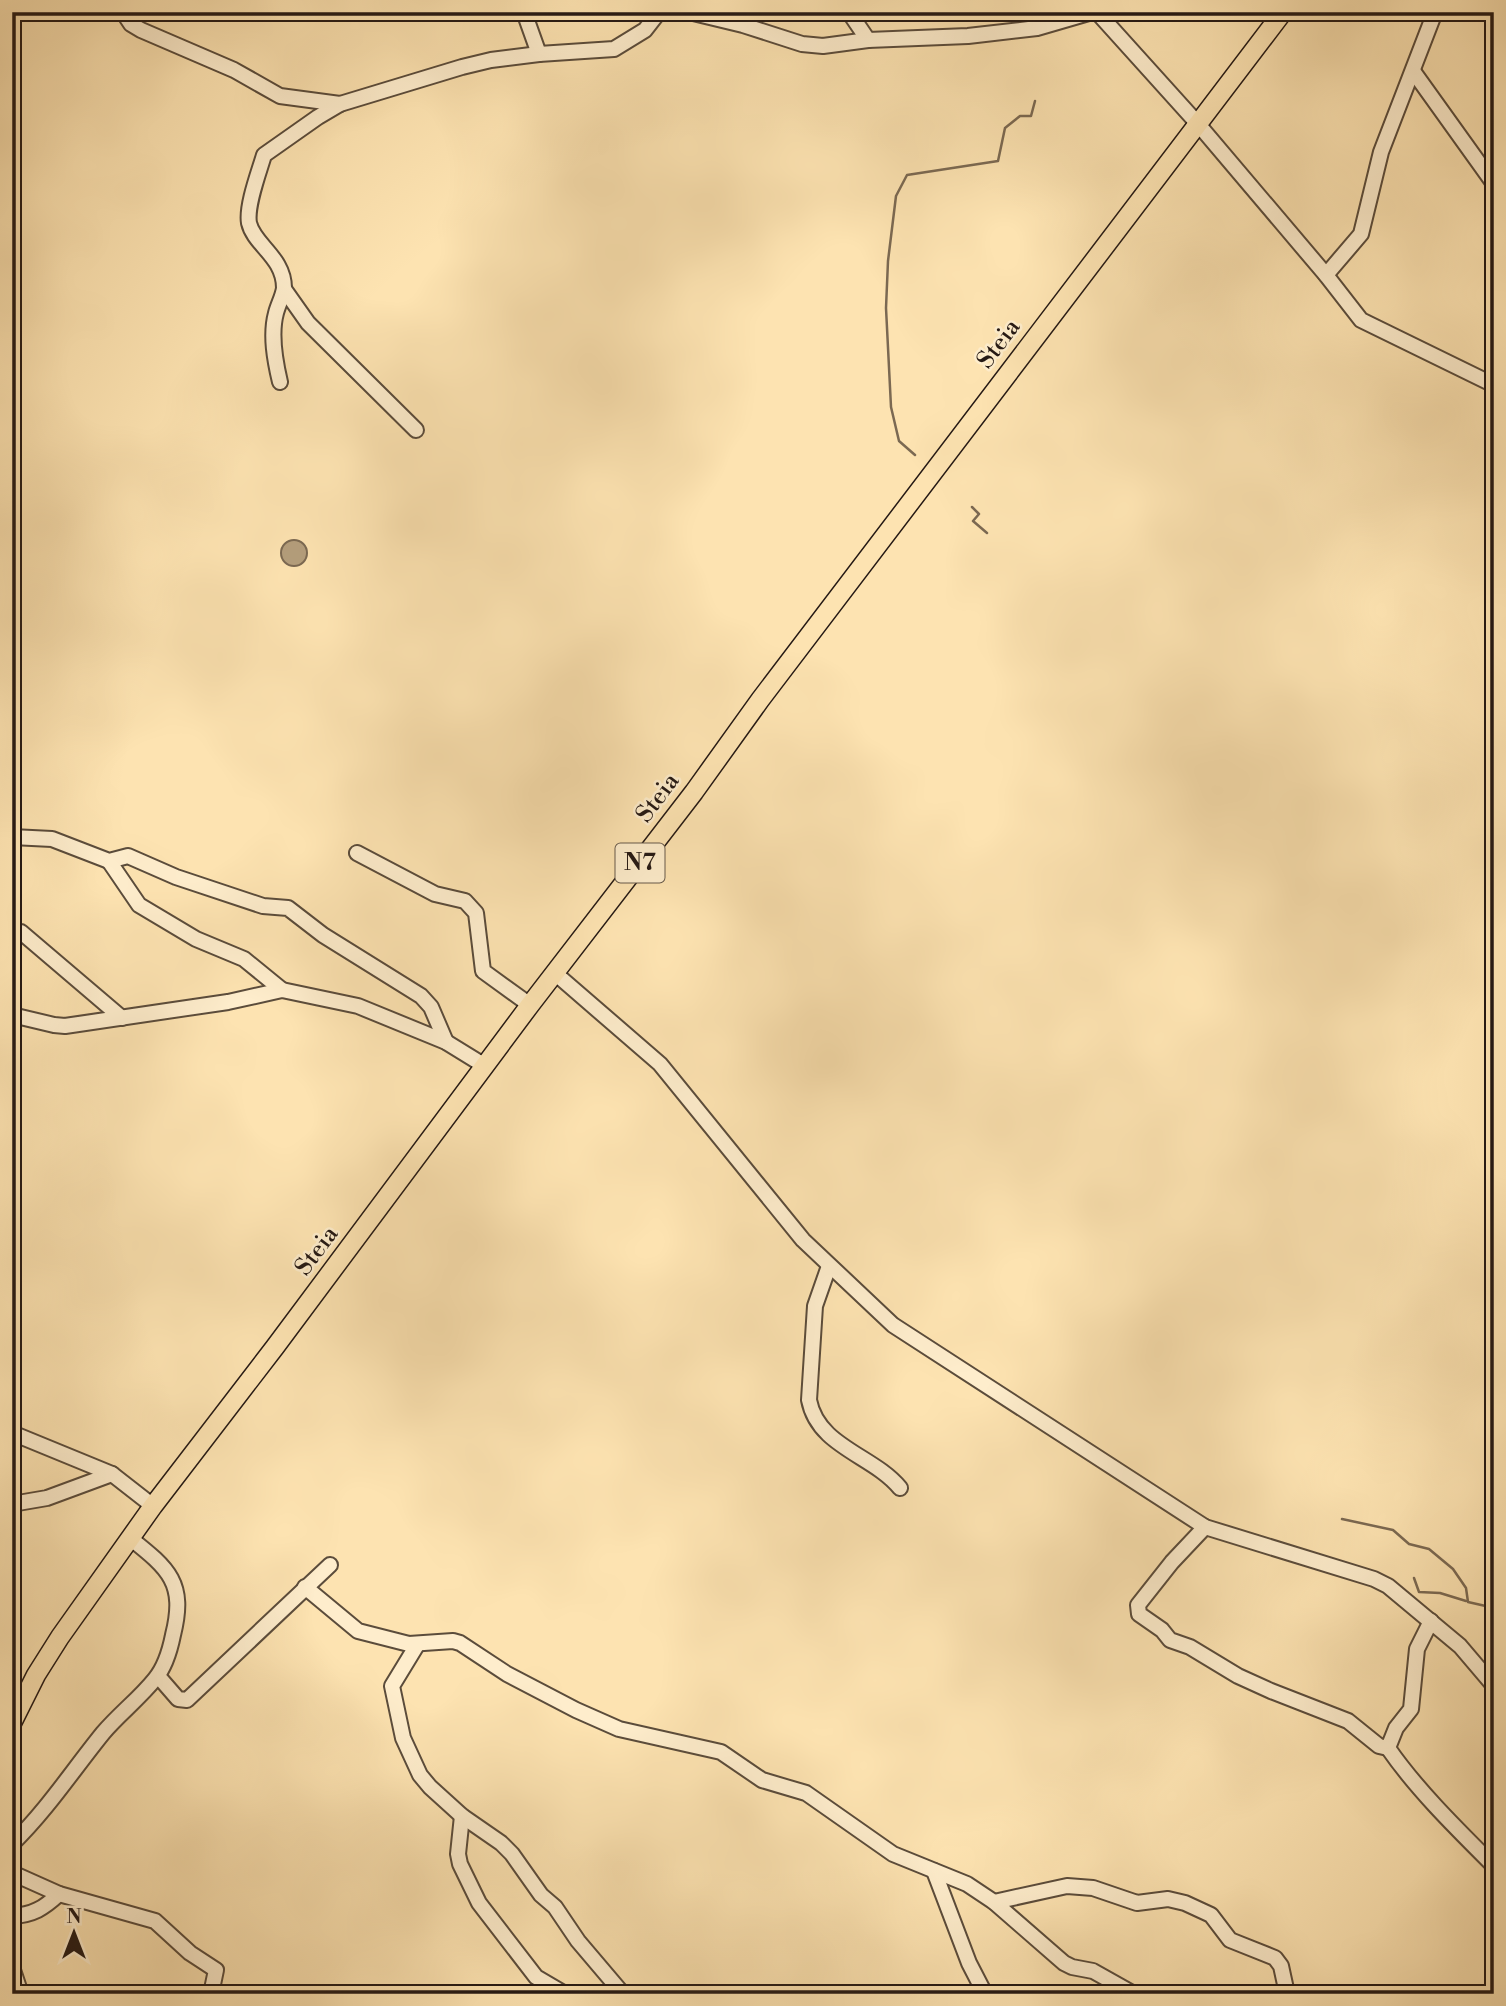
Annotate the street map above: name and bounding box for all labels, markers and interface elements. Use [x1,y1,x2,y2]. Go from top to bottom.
street label: Steia [971,313,1028,375]
street label: Steia [630,767,687,829]
road number: N7 [616,844,664,883]
street label: Steia [289,1220,346,1282]
north arrow [38,1898,108,1968]
text: N [66,1905,82,1929]

